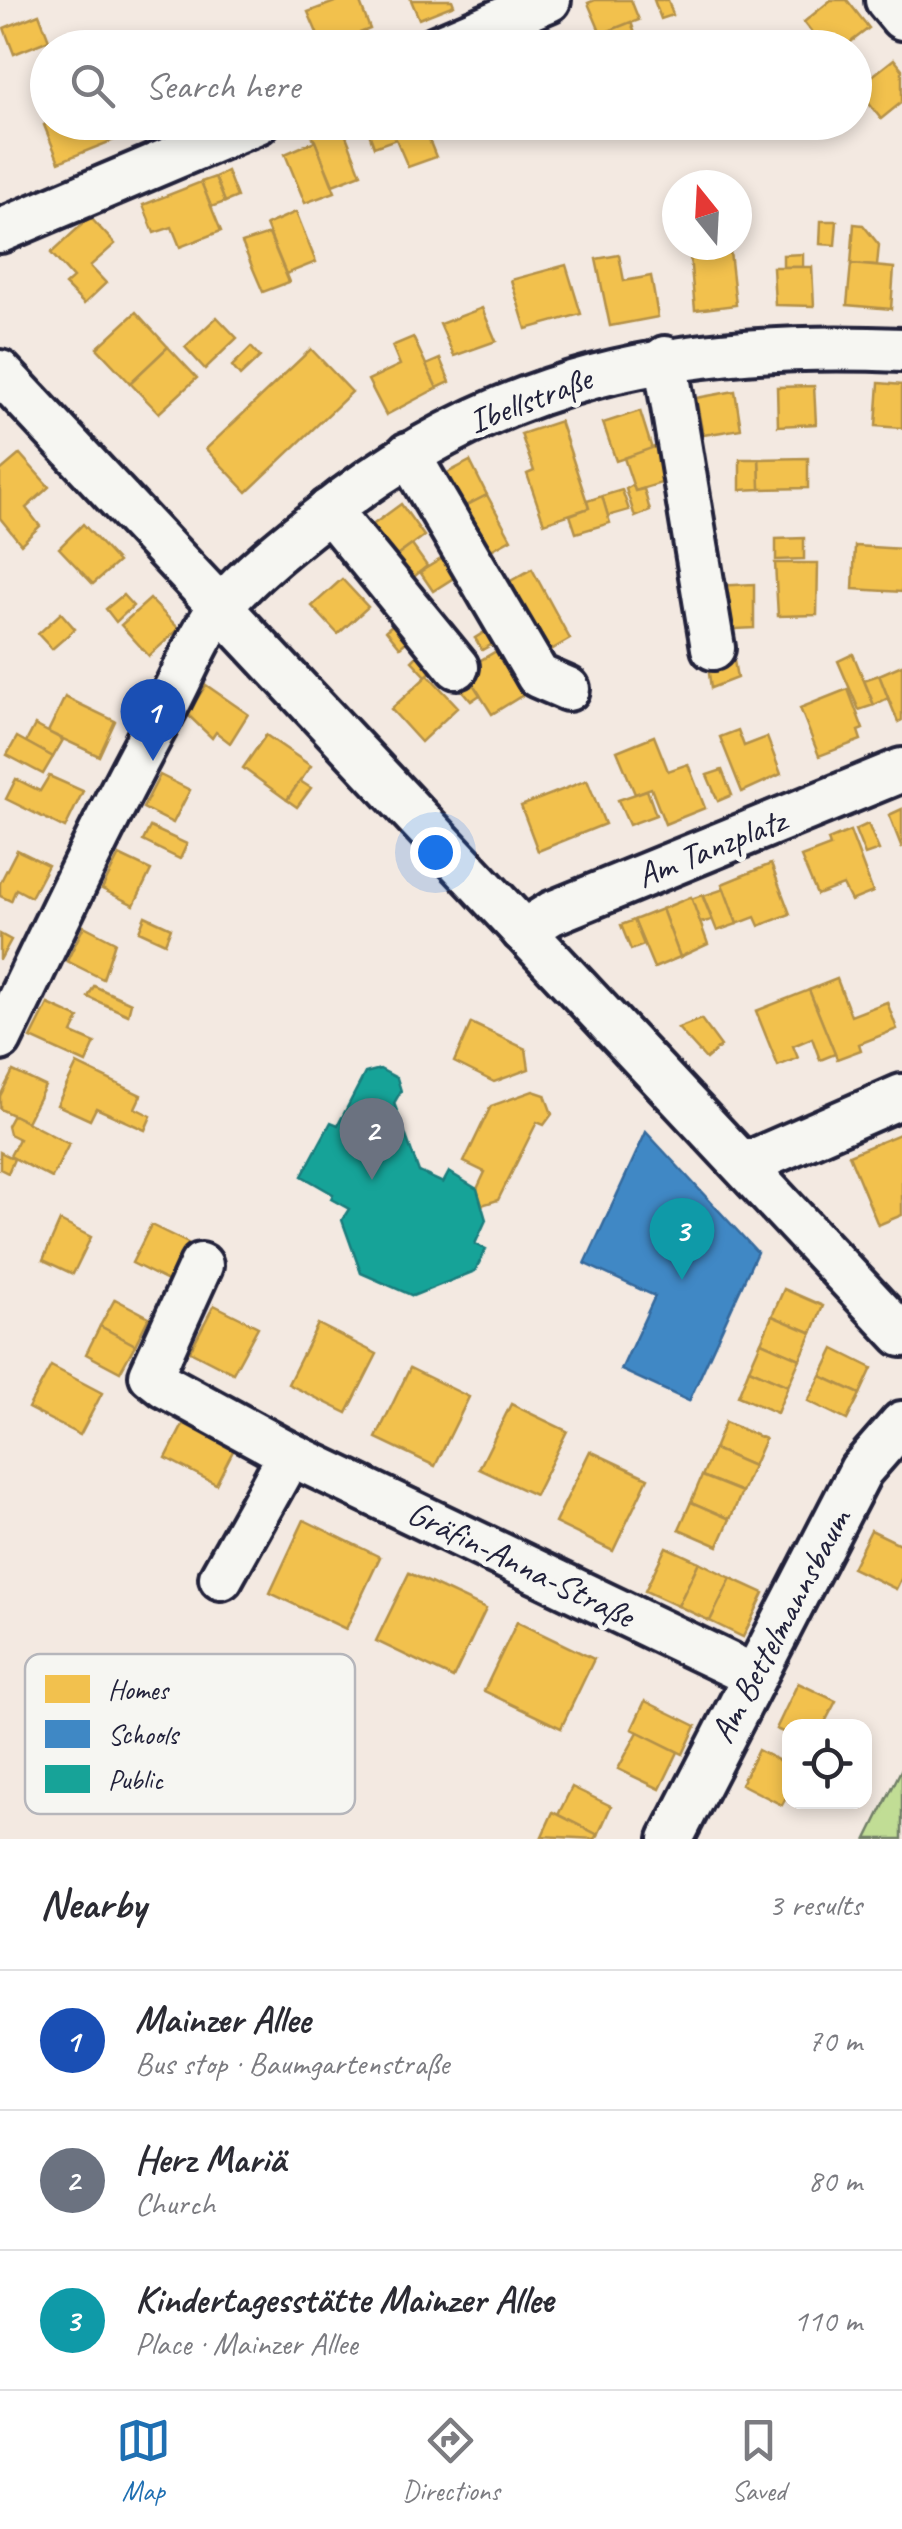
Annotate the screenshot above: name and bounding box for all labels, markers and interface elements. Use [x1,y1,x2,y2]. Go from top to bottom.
search box [30,30,872,140]
icon: search [65,58,120,113]
text: Search here [145,62,300,109]
north arrow [662,170,752,260]
street label: Ibellstraße [462,355,600,444]
pin: 1 [120,678,186,761]
street label: Am Tanzplatz [630,796,796,898]
your location [410,827,461,878]
pin: 2 [340,1098,404,1180]
pin: 3 [650,1198,714,1280]
street label: Gräfin-Anna-Straße [401,1490,644,1639]
street label: Am Bettelmannsbaum [700,1499,862,1750]
legend [25,1654,355,1814]
text: Homes [108,1672,170,1707]
text: Schools [108,1717,180,1752]
map controls [782,1719,872,1809]
button: locate [782,1719,872,1809]
text: Public [108,1762,164,1797]
text: Nearby [40,1878,146,1931]
text: 3 results [768,1884,862,1925]
text: Mainzer Allee [135,1996,310,2043]
text: 1 [65,2020,80,2061]
text: 70 m [808,2020,862,2061]
text: Bus stop · Baumgartenstraße [135,2043,449,2084]
text: Herz Mariä [135,2136,285,2183]
text: 2 [65,2160,80,2201]
text: 80 m [808,2160,862,2201]
text: Church [135,2183,215,2224]
text: Kindertagesstätte Mainzer Allee [135,2276,553,2323]
text: 3 [65,2300,80,2341]
text: 110 m [793,2300,862,2341]
text: Place · Mainzer Allee [135,2323,358,2364]
tab: Map [116,2413,171,2508]
tab: Directions [402,2413,500,2508]
tab: Saved [731,2413,786,2508]

